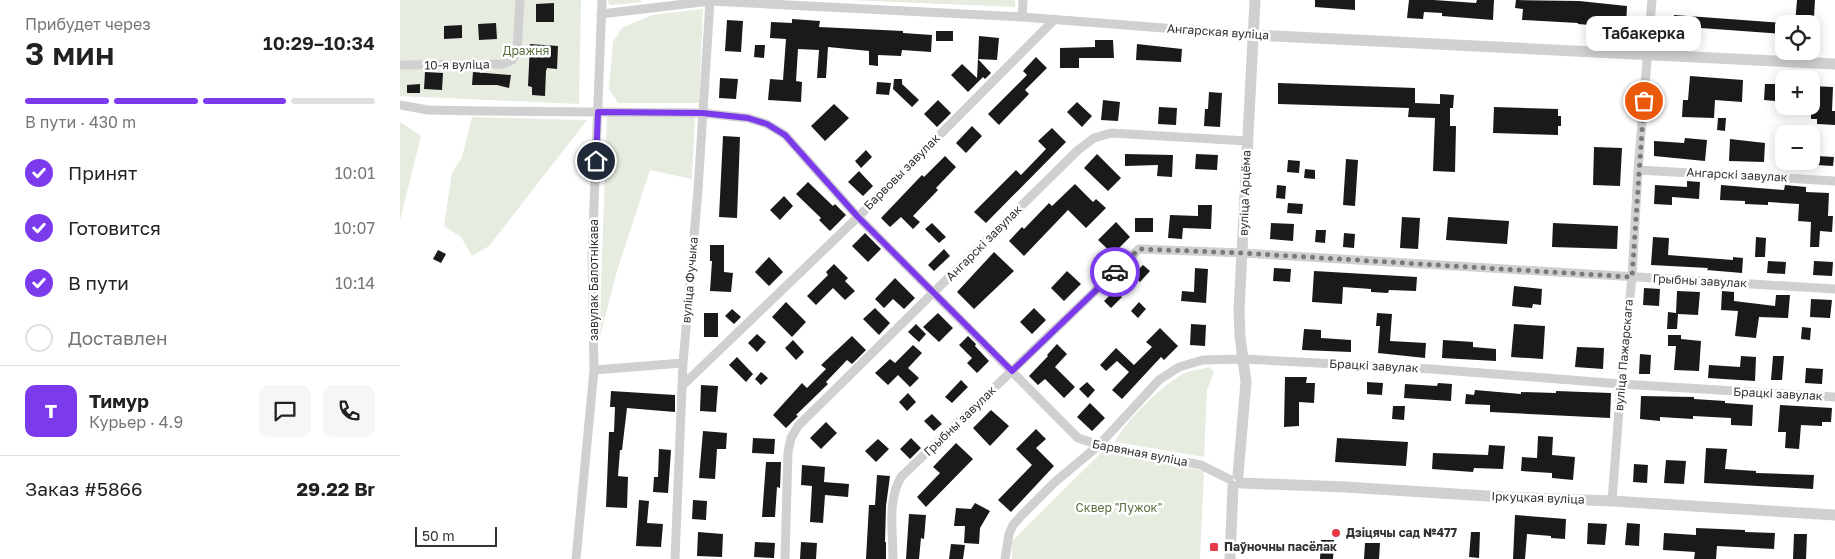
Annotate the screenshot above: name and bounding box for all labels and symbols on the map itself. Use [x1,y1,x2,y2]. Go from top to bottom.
callout: Табакерка [1586,16,1702,51]
street label: Ангарская вуліца [1166,20,1270,43]
park label: Дражня [503,43,549,58]
street label: 10-я вуліца [424,56,490,73]
pin [1623,80,1665,122]
street label: Барвовы завулак [860,130,943,213]
pin [575,140,617,182]
street label: вуліца Арцёма [1236,150,1253,236]
street label: Ангарскі завулак [1686,164,1788,185]
street label: Ангарскі завулак [943,201,1025,284]
street label: завулак Балотнікава [586,219,601,341]
street label: вуліца Фучыка [678,236,701,324]
courier [1090,247,1140,297]
street label: Грыбны завулак [1652,271,1748,290]
street label: вуліца Пажарскага [1611,298,1636,411]
street label: Брацкі завулак [1329,356,1419,375]
street label: Грыбны завулак [920,382,999,459]
street label: Брацкі завулак [1733,384,1823,403]
street label: Барвяная вуліца [1091,436,1189,469]
street label: Іркуцкая вуліца [1491,488,1585,507]
park label: Сквер "Лужок" [1076,500,1162,515]
scale bar [415,524,498,547]
place label: Дзіцячы сад №477 [1346,525,1457,540]
marker: Дзіцячы сад №477 [1330,527,1342,539]
place label: Паўночны пасёлак [1224,539,1337,554]
marker: Паўночны пасёлак [1208,541,1220,553]

